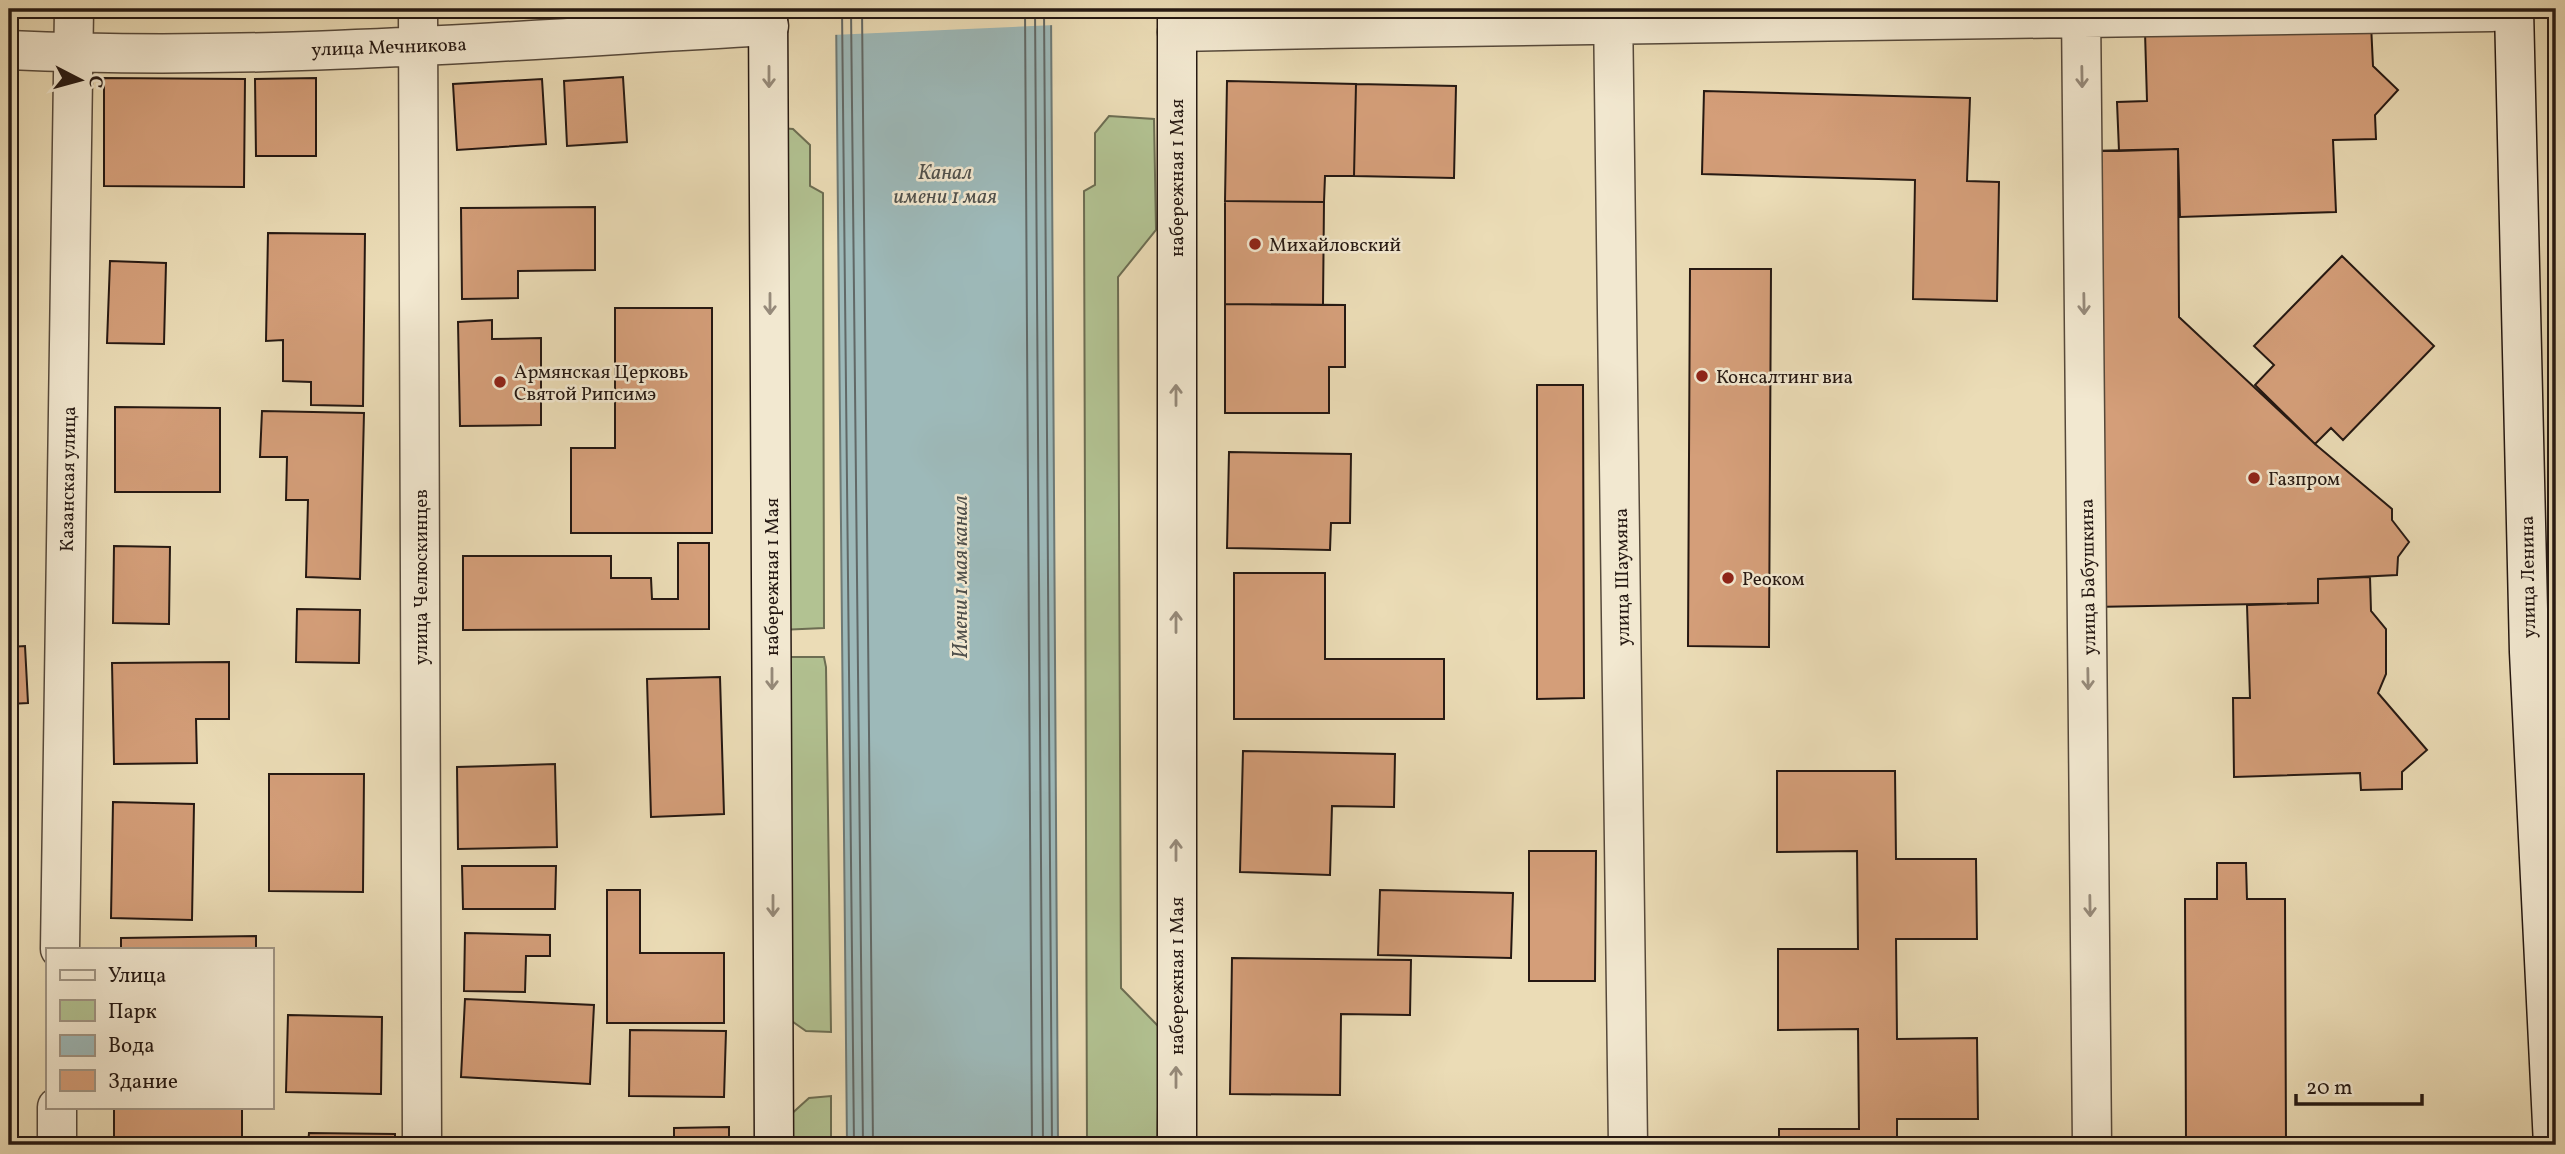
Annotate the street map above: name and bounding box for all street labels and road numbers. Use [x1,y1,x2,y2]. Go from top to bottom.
street label: улица Мечникова [311,32,467,64]
street label: набережная 1 Мая [1165,99,1191,257]
street label: Казанская улица [55,406,83,552]
street label: улица Челюскинцев [409,489,435,665]
street label: набережная 1 Мая [760,498,786,656]
street label: улица Бабушкина [2075,498,2103,655]
street label: улица Шаумяна [1609,508,1637,646]
street label: улица Ленина [2515,515,2543,639]
street label: набережная 1 Мая [1165,897,1191,1055]

